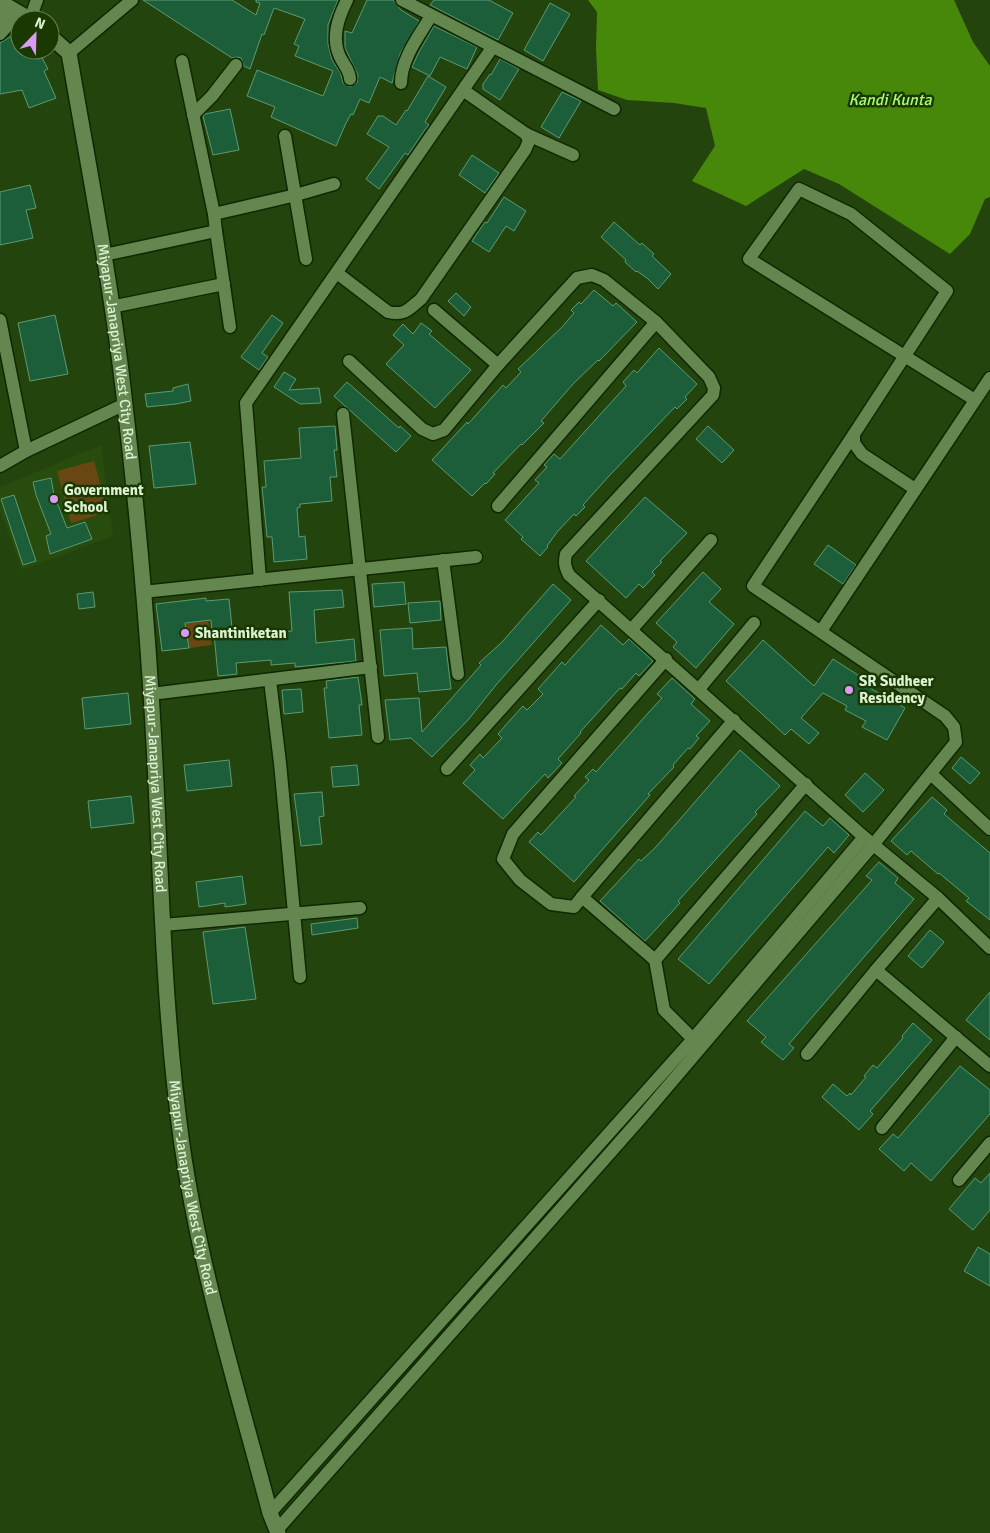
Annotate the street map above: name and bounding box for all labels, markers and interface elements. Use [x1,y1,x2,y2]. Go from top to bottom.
north arrow [10,10,60,60]
text: N [32,14,48,33]
water label: Kandi Kunta [848,90,932,110]
street label: Miyapur-Janapriya West City Road [93,242,140,461]
place label: Government School [64,481,144,516]
marker: Government School [48,493,60,505]
place label: Shantiniketan [195,624,287,642]
marker: Shantiniketan [179,627,191,639]
place label: SR Sudheer Residency [859,672,934,707]
street label: Miyapur-Janapriya West City Road [141,674,170,893]
marker: SR Sudheer Residency [843,684,855,696]
street label: Miyapur-Janapriya West City Road [165,1079,221,1297]

